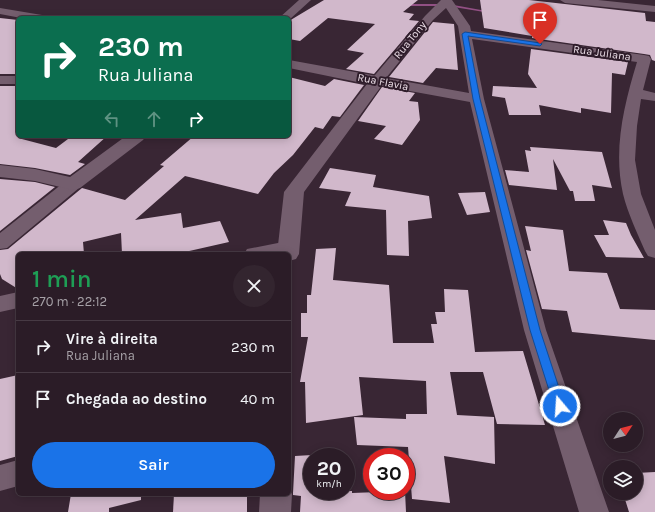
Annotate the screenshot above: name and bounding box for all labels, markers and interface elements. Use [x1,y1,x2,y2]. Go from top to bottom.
pin [523,3,557,44]
icon: arrive [529,9,551,31]
street label: Rua Tony [391,19,429,61]
text: 230 m [98,30,184,63]
icon: right [32,32,84,84]
street label: Rua Juliana [572,43,632,63]
text: Rua Juliana [98,64,193,86]
street label: Rua Flavia [356,71,410,93]
icon: left [101,108,123,130]
icon: ahead [143,108,165,130]
icon: right [185,108,207,130]
text: 1 min [32,265,92,293]
button: close [233,265,275,307]
text: 270 m · 22:12 [32,294,107,309]
text: Vire à direita [66,330,158,348]
icon: right [32,336,54,358]
text: 230 m [231,338,275,356]
text: Rua Juliana [66,348,135,363]
position arrow [539,385,581,427]
icon: arrive [32,388,54,410]
text: Chegada ao destino [66,390,207,408]
text: 40 m [240,390,275,408]
north arrow [603,412,643,452]
map controls [603,412,643,500]
button: Sair [32,442,275,488]
speed limit sign: 30 [363,448,415,500]
text: 20 [317,457,341,480]
button: layers [603,460,643,500]
text: km/h [316,478,342,490]

